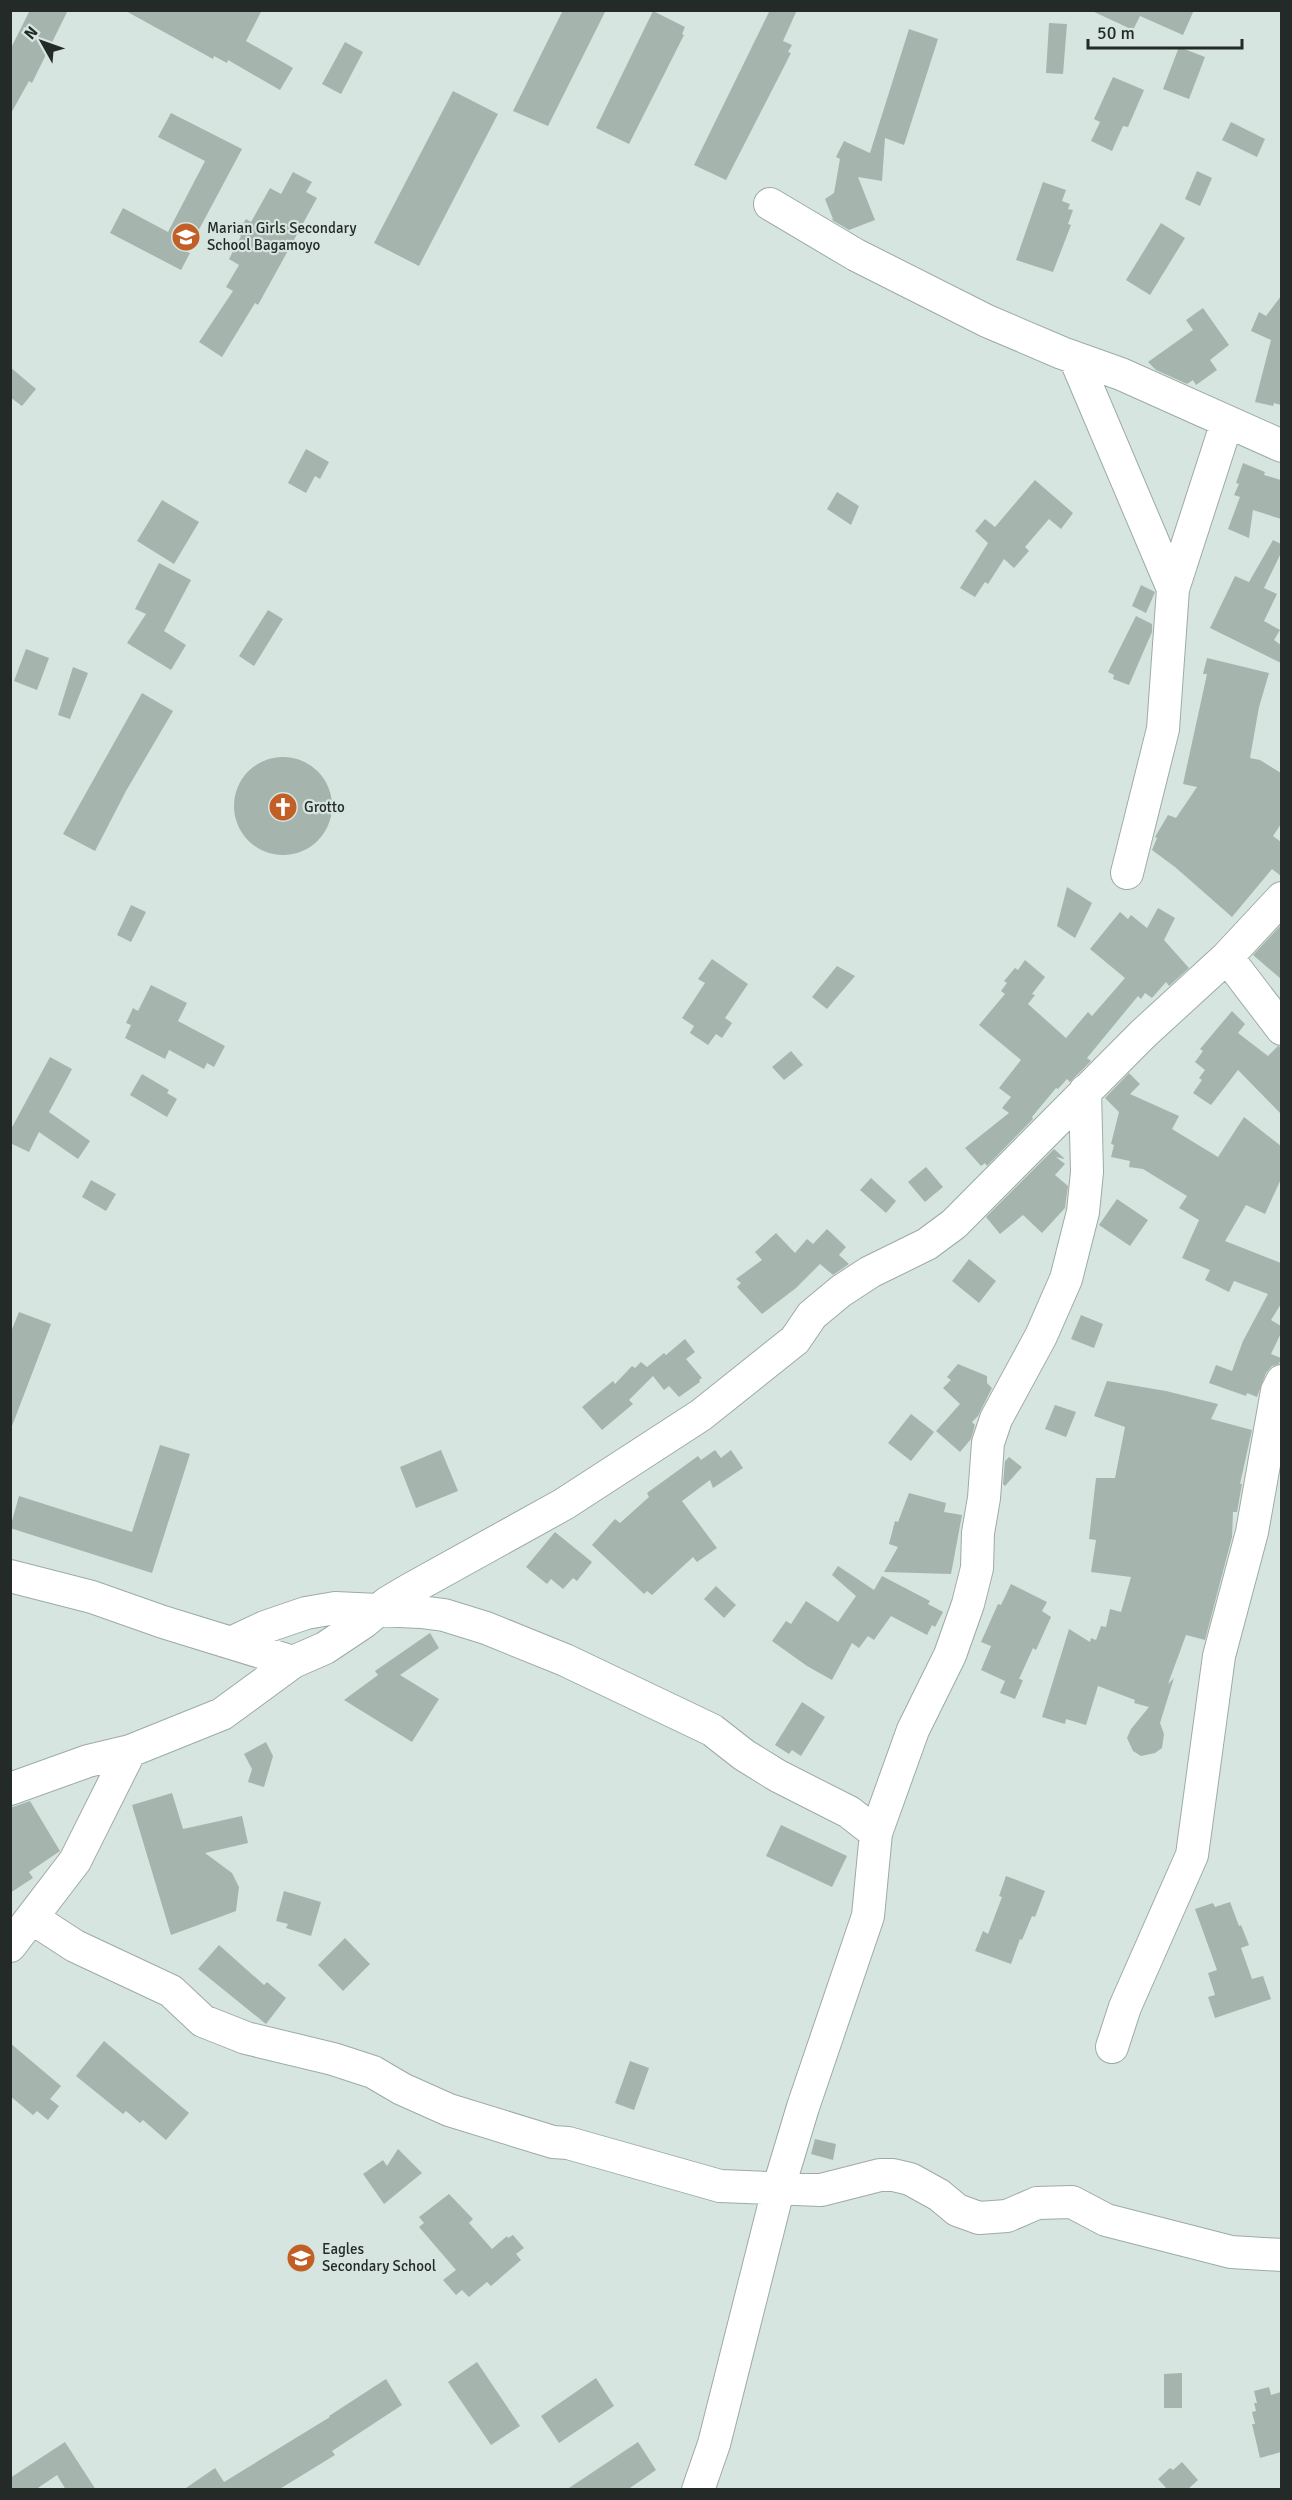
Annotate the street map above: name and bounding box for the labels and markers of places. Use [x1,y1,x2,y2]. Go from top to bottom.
place label: Marian Girls Secondary School Bagamoyo [207,219,356,254]
school or university icon: Marian Girls Secondary School Bagamoyo [170,221,202,253]
church icon: Grotto [267,791,299,823]
place label: Grotto [304,798,345,816]
place label: Eagles Secondary School [322,2240,436,2275]
school or university icon: Eagles Secondary School [285,2242,317,2274]

